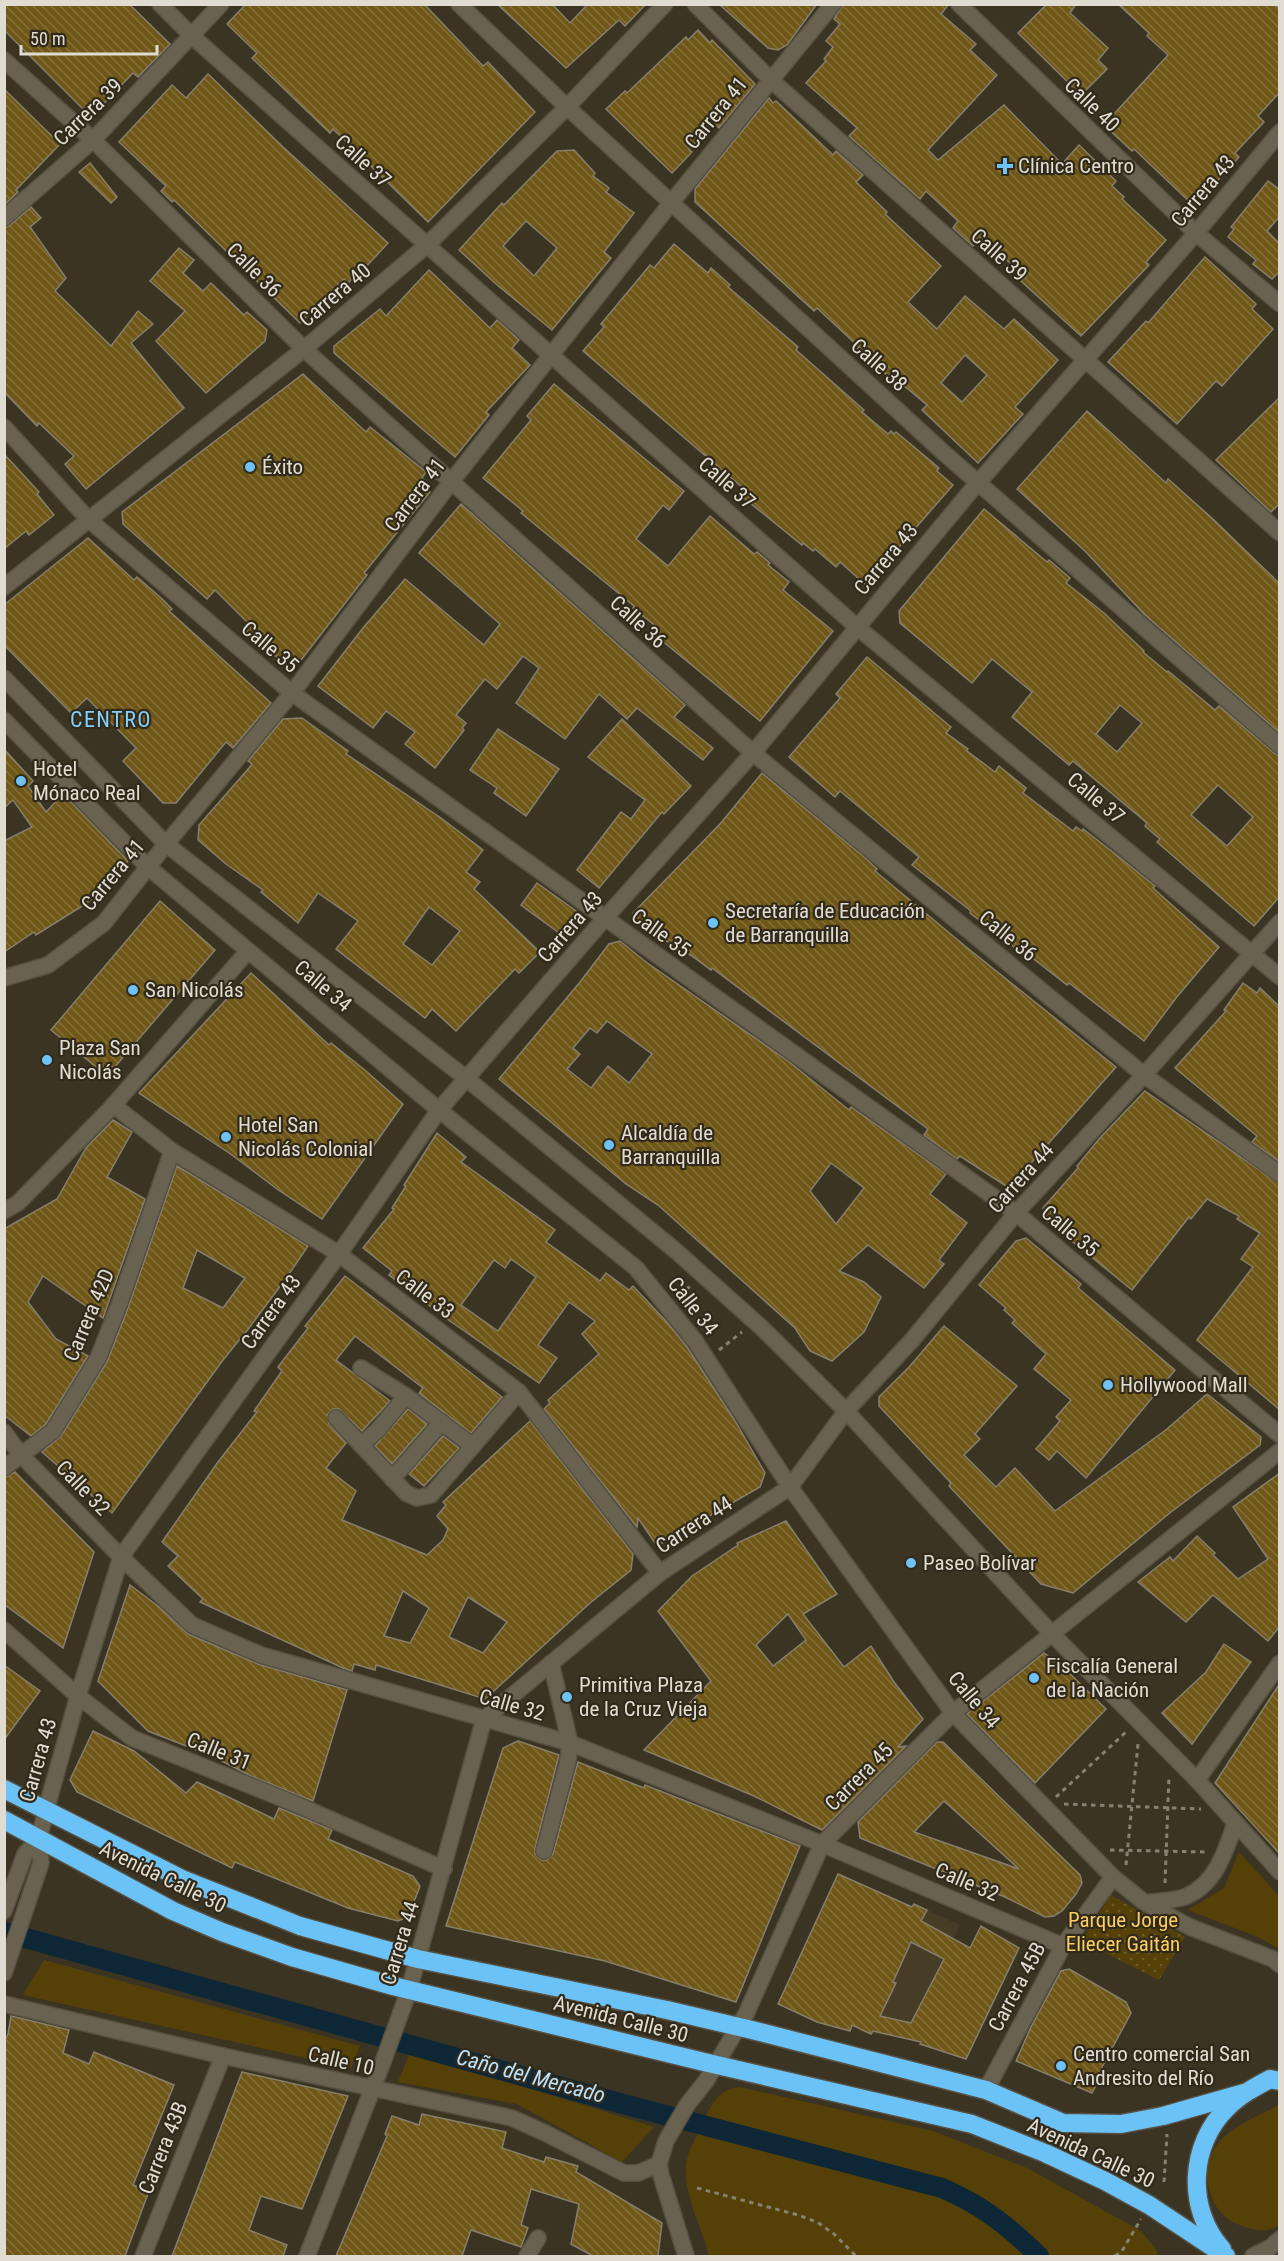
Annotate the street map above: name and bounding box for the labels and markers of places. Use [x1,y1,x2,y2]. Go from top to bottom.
place label: Clínica Centro [1018,154,1134,178]
marker: Clínica Centro [996,157,1014,175]
place label: Éxito [262,455,303,479]
marker: Éxito [243,460,257,474]
place label: Hotel Mónaco Real [33,757,141,805]
marker: Hotel Mónaco Real [14,774,28,788]
place label: Secretaría de Educación de Barranquilla [725,899,925,947]
marker: Secretaría de Educación de Barranquilla [706,916,720,930]
place label: San Nicolás [145,978,243,1002]
marker: San Nicolás [126,983,140,997]
place label: Plaza San Nicolás [59,1036,141,1084]
marker: Plaza San Nicolás [40,1053,54,1067]
place label: Hotel San Nicolás Colonial [238,1113,373,1161]
place label: Alcaldía de Barranquilla [621,1121,720,1169]
marker: Hotel San Nicolás Colonial [219,1130,233,1144]
marker: Alcaldía de Barranquilla [602,1138,616,1152]
place label: Hollywood Mall [1120,1373,1247,1397]
marker: Hollywood Mall [1101,1378,1115,1392]
place label: Paseo Bolívar [923,1551,1036,1575]
marker: Paseo Bolívar [904,1556,918,1570]
place label: Fiscalía General de la Nación [1046,1654,1178,1702]
marker: Fiscalía General de la Nación [1027,1671,1041,1685]
place label: Primitiva Plaza de la Cruz Vieja [579,1673,707,1721]
marker: Primitiva Plaza de la Cruz Vieja [560,1690,574,1704]
place label: Centro comercial San Andresito del Río [1073,2042,1250,2090]
marker: Centro comercial San Andresito del Río [1054,2059,1068,2073]

